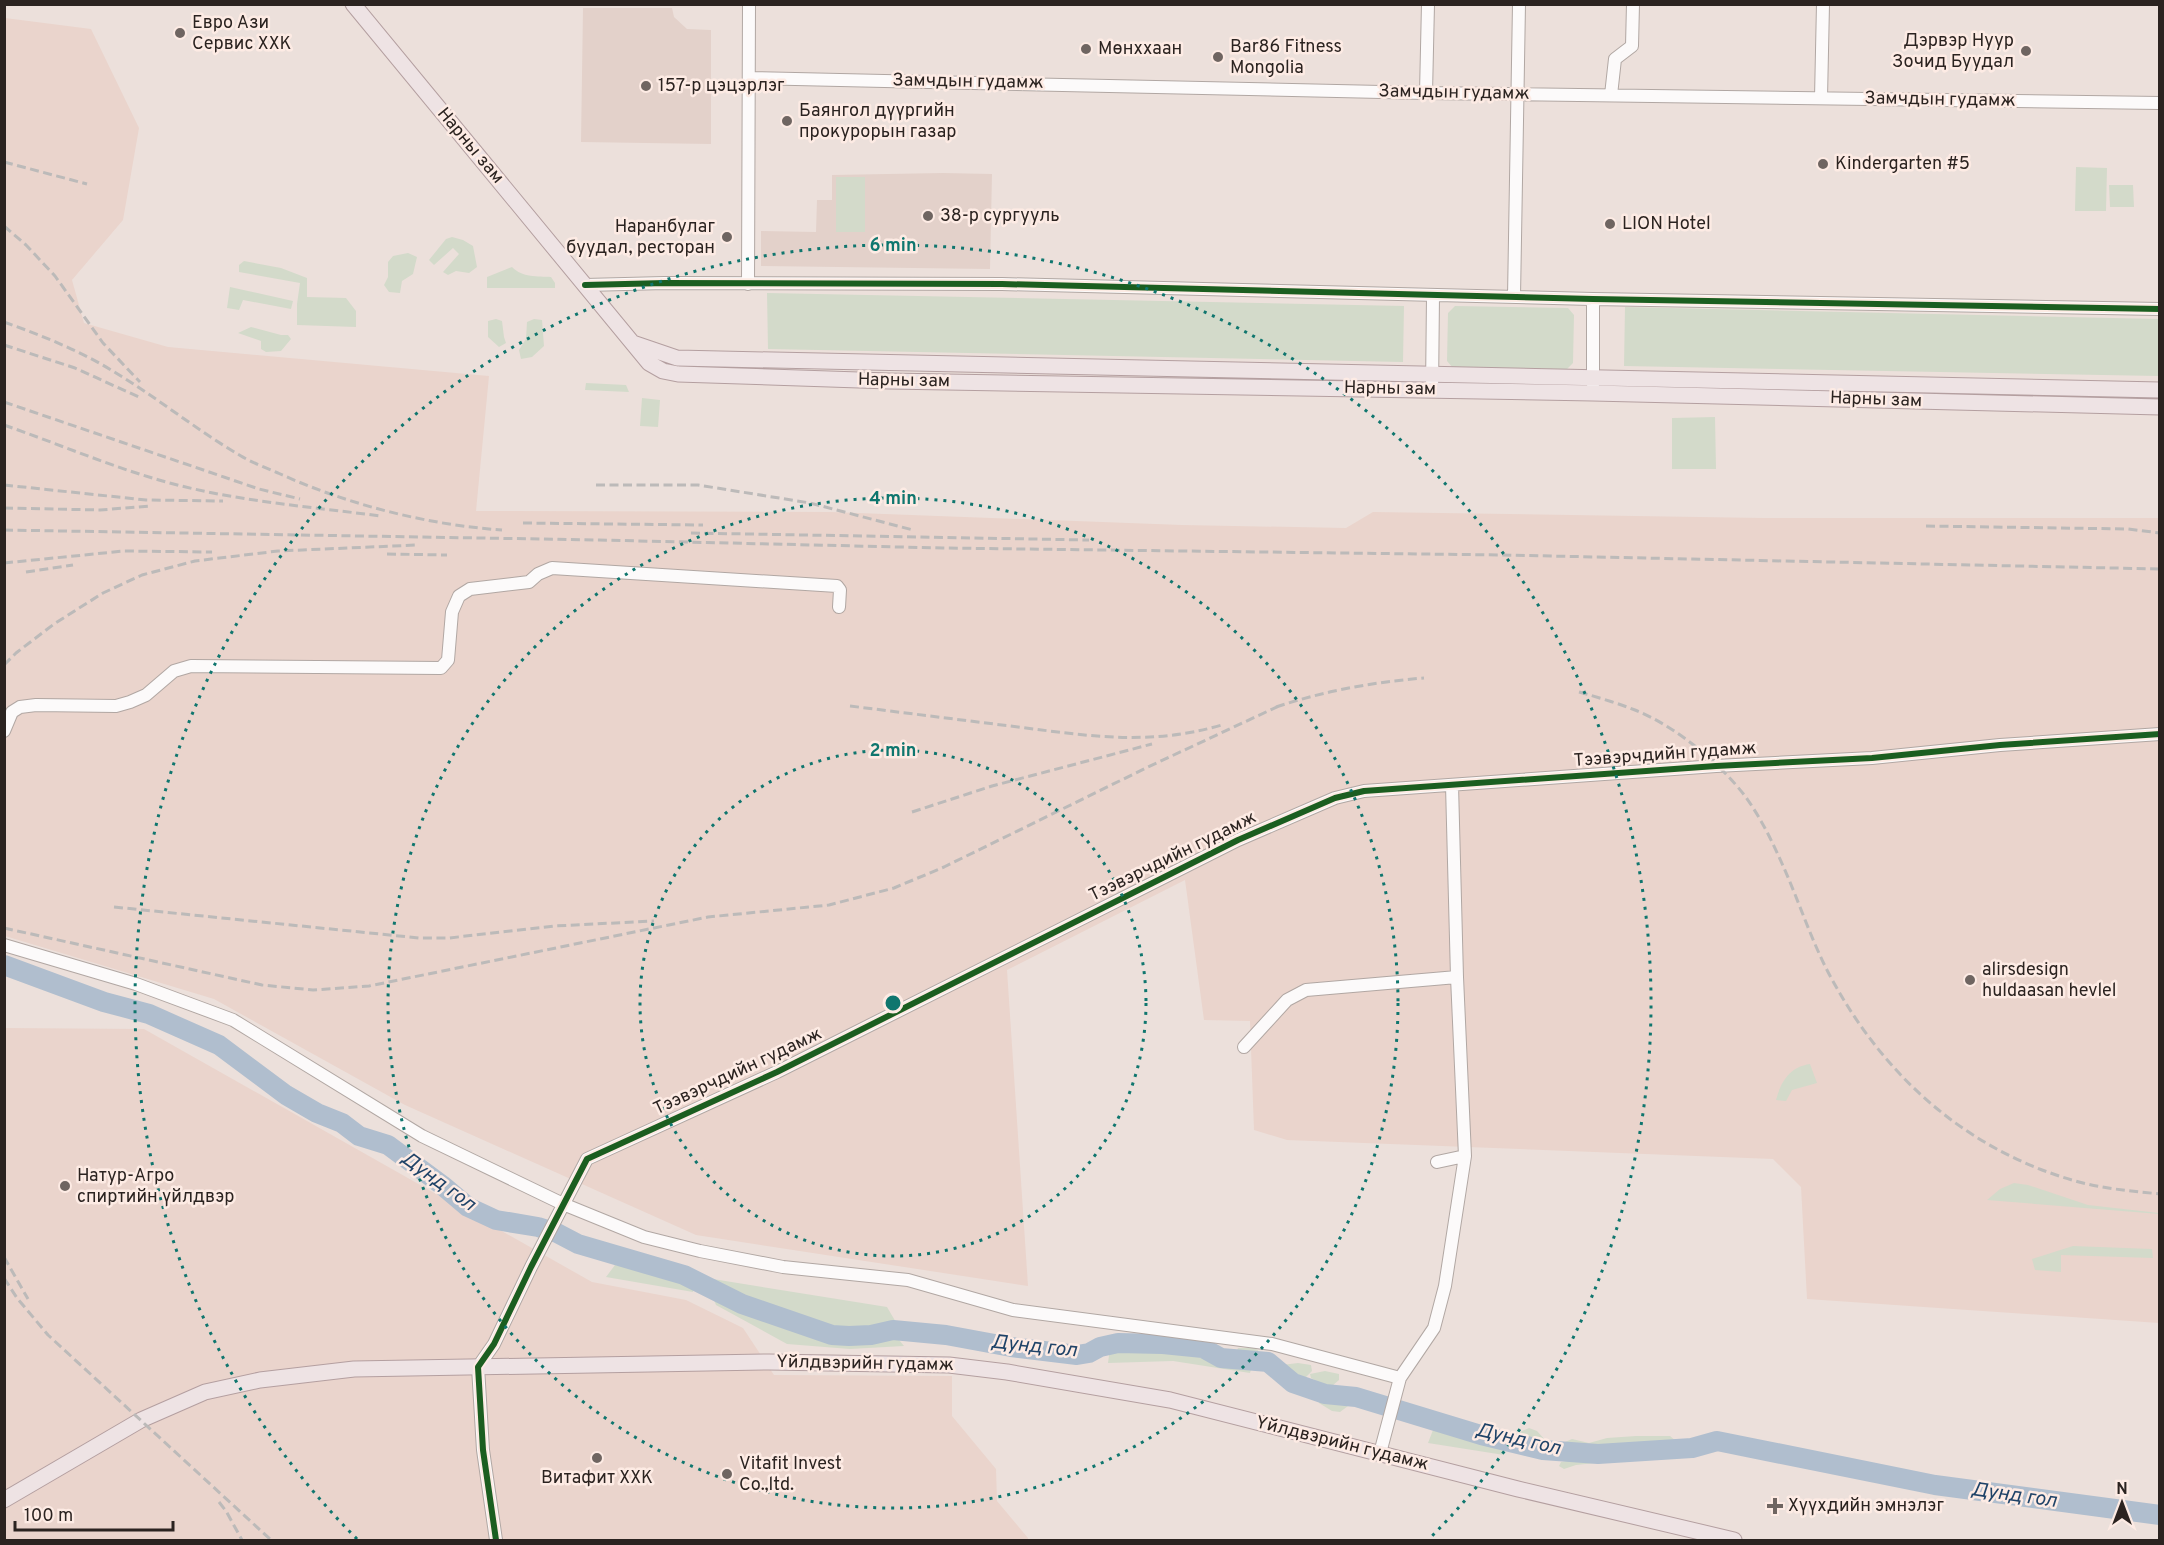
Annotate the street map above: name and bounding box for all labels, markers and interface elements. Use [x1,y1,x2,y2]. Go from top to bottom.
place label: Евро Ази Сервис ХХК [192,12,292,56]
marker: Евро Ази Сервис ХХК [173,26,187,40]
place label: Дэрвэр Нуур Зочид Буудал [1892,30,2014,74]
place label: Bar86 Fitness Mongolia [1230,36,1342,80]
place label: Мөнххаан [1098,38,1182,61]
marker: Мөнххаан [1079,42,1093,56]
marker: Дэрвэр Нуур Зочид Буудал [2019,44,2033,58]
marker: Bar86 Fitness Mongolia [1211,50,1225,64]
street label: Замчдын гудамж [892,69,1044,95]
place label: 157-р цэцэрлэг [658,75,785,98]
marker: 157-р цэцэрлэг [639,79,653,93]
street label: Замчдын гудамж [1378,80,1530,106]
street label: Замчдын гудамж [1864,87,2016,113]
place label: Баянгол дүүргийн прокурорын газар [799,100,956,144]
street label: Нарны зам [432,103,508,189]
marker: Баянгол дүүргийн прокурорын газар [780,114,794,128]
place label: Kindergarten #5 [1835,153,1970,176]
marker: Kindergarten #5 [1816,157,1830,171]
place label: 38-р сургууль [940,205,1060,228]
marker: 38-р сургууль [921,209,935,223]
place label: LION Hotel [1622,213,1711,236]
place label: Наранбулаг буудал, ресторан [566,216,715,260]
marker: LION Hotel [1603,217,1617,231]
marker: Наранбулаг буудал, ресторан [720,230,734,244]
text: 6 min [869,235,917,258]
street label: Нарны зам [858,369,950,393]
street label: Нарны зам [1344,377,1436,401]
street label: Нарны зам [1829,387,1923,413]
text: 4 min [869,488,917,511]
street label: Тээвэрчдийн гудамж [1573,737,1757,773]
text: 2 min [869,740,917,763]
street label: Тээвэрчдийн гудамж [1086,806,1260,908]
place label: alirsdesign huldaasan hevlel [1982,959,2117,1003]
marker: alirsdesign huldaasan hevlel [1963,973,1977,987]
centre of rings [883,993,903,1013]
street label: Тээвэрчдийн гудамж [650,1023,826,1121]
water label: Дунд гол [396,1146,481,1218]
place label: Натур-Агро спиртийн үйлдвэр [77,1165,234,1209]
marker: Натур-Агро спиртийн үйлдвэр [58,1179,72,1193]
water label: Дунд гол [990,1330,1078,1364]
street label: Yйлдвэрийн гудамж [776,1351,954,1377]
street label: Yйлдвэрийн гудамж [1253,1411,1431,1477]
water label: Дунд гол [1473,1418,1563,1462]
marker: Витафит ХХК [590,1451,604,1465]
place label: Vitafit Invest Co.,ltd. [739,1453,842,1497]
place label: Витафит ХХК [541,1467,653,1490]
marker: Vitafit Invest Co.,ltd. [720,1467,734,1481]
north arrow [2092,1473,2152,1533]
water label: Дунд гол [1970,1477,2059,1515]
text: N [2116,1480,2128,1500]
scale bar [15,1494,172,1532]
place label: Хүүхдийн эмнэлэг [1788,1495,1944,1518]
marker: Хүүхдийн эмнэлэг [1766,1497,1784,1515]
text: 100 m [24,1505,73,1528]

